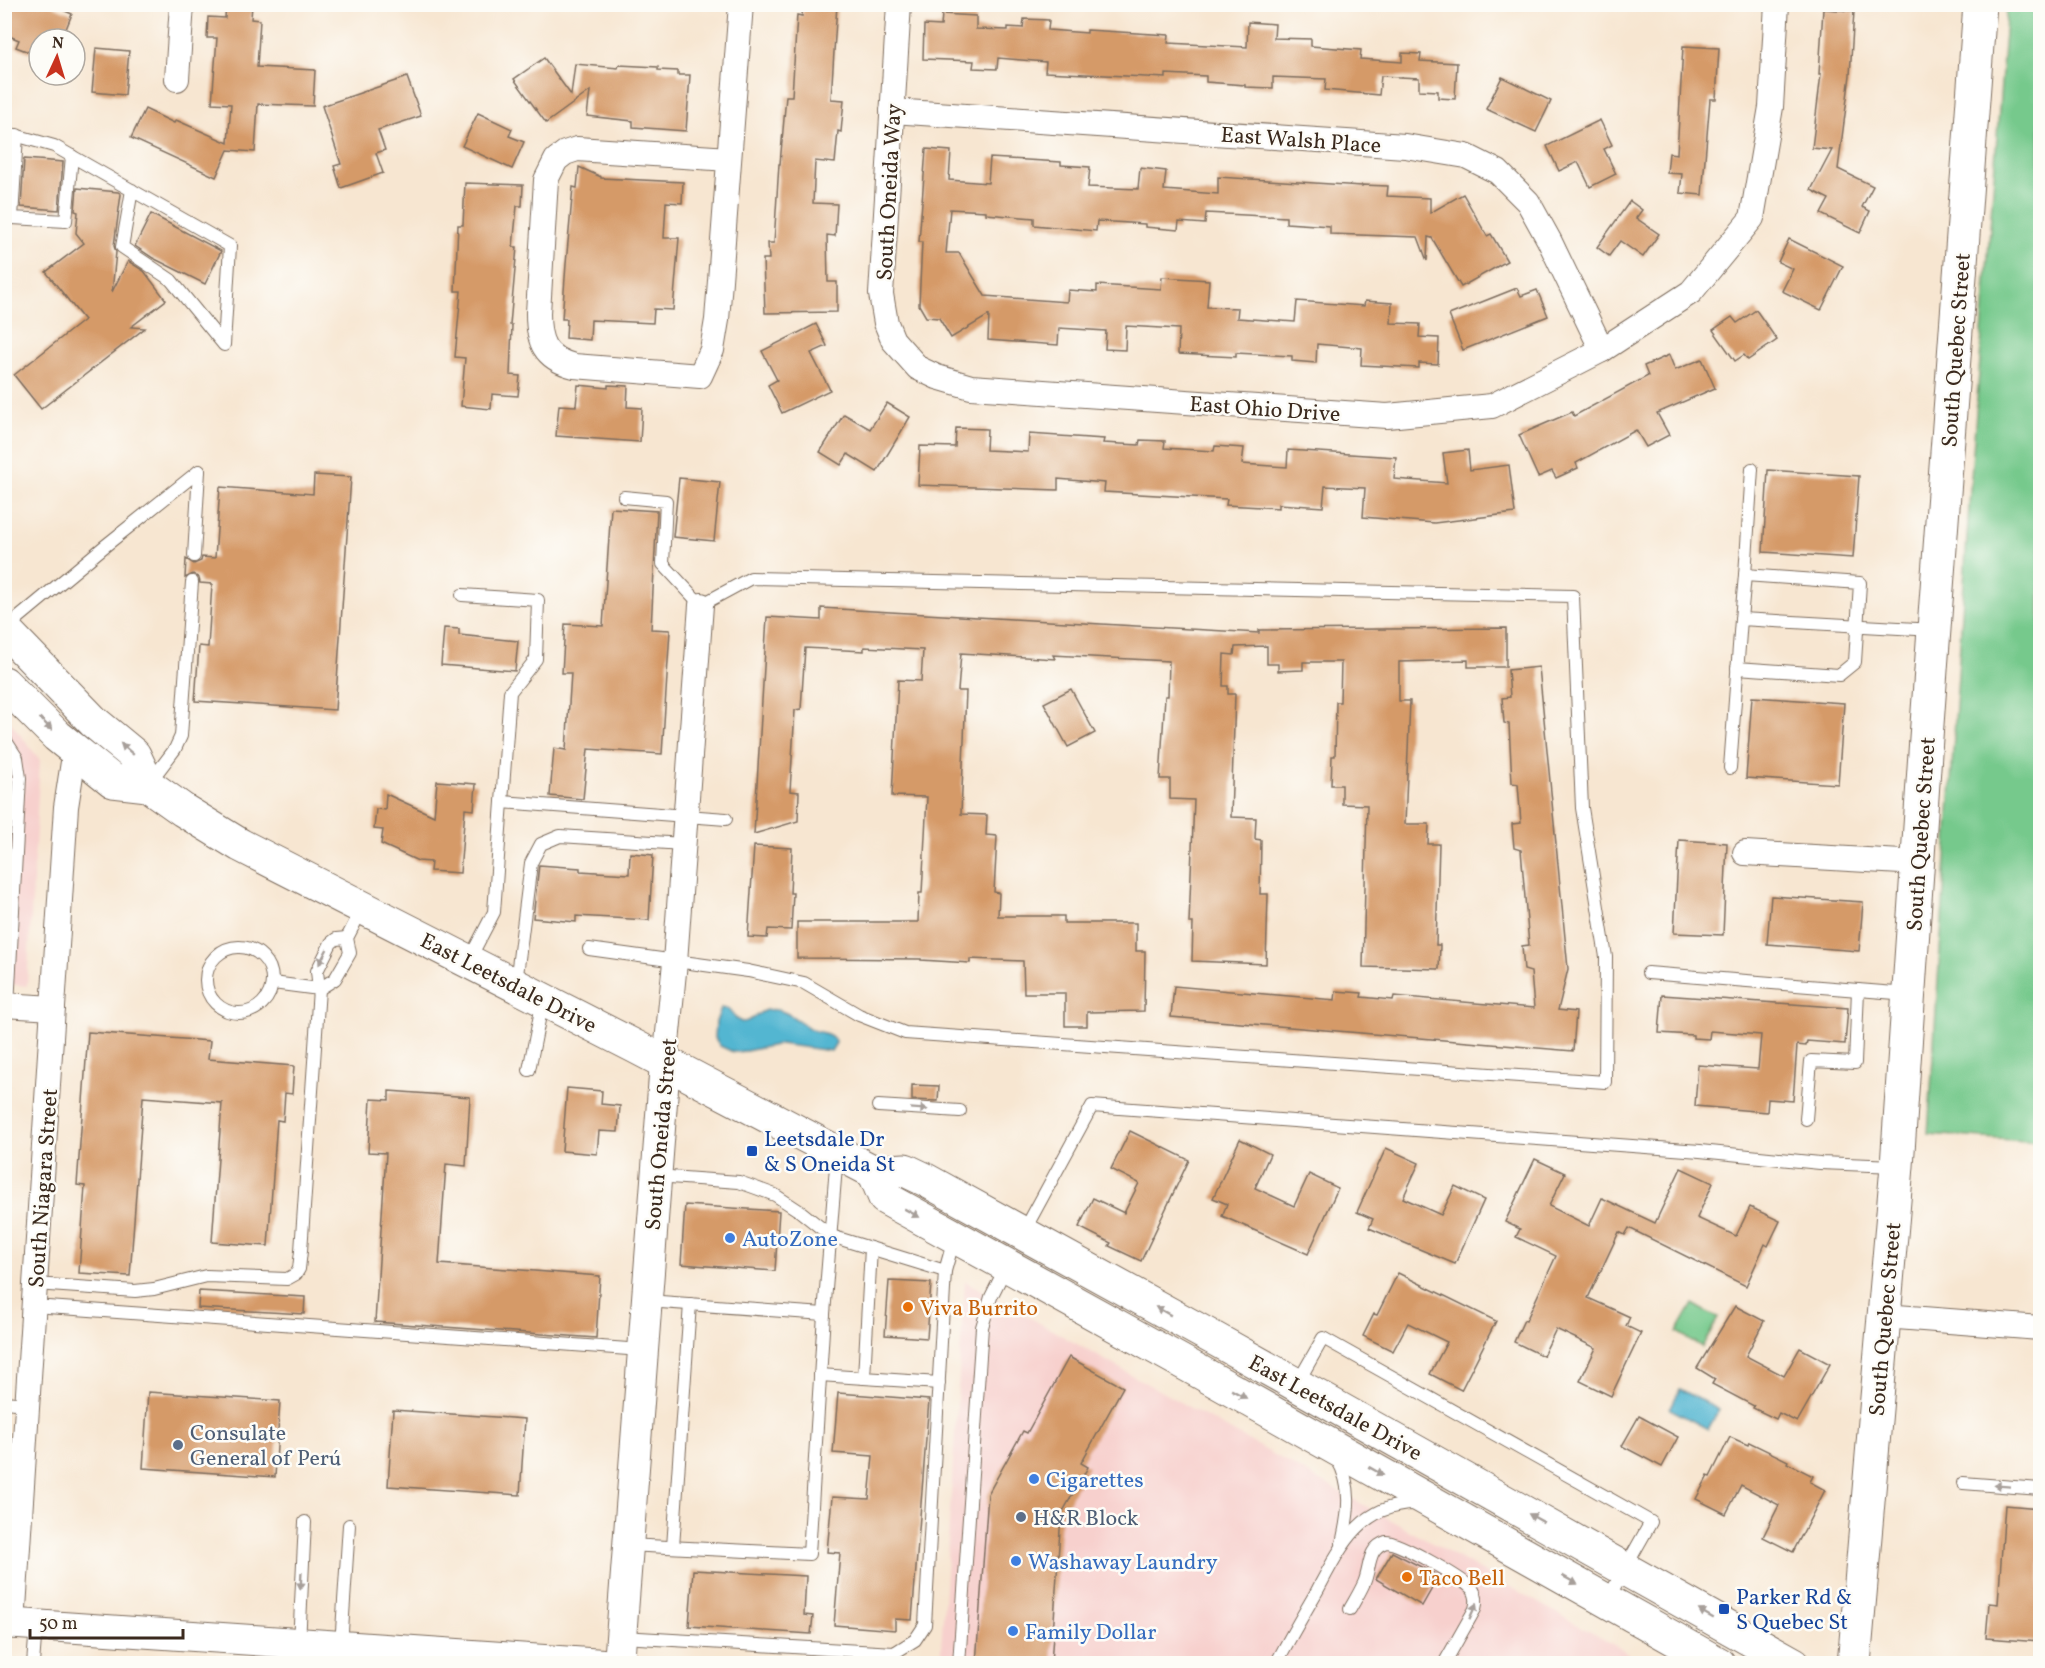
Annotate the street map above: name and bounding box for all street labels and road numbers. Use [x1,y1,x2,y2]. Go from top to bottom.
street label: South Oneida Way [870,103,911,282]
street label: East Walsh Place [1220,120,1382,163]
street label: South Quebec Street [1935,252,1980,448]
street label: East Ohio Drive [1188,390,1341,431]
street label: South Quebec Street [1900,736,1945,932]
street label: East Leetsdale Drive [414,926,602,1042]
street label: South Oneida Street [639,1036,686,1232]
street label: South Niagara Street [22,1087,67,1289]
street label: South Quebec Street [1863,1221,1910,1418]
street label: East Leetsdale Drive [1242,1348,1427,1470]

